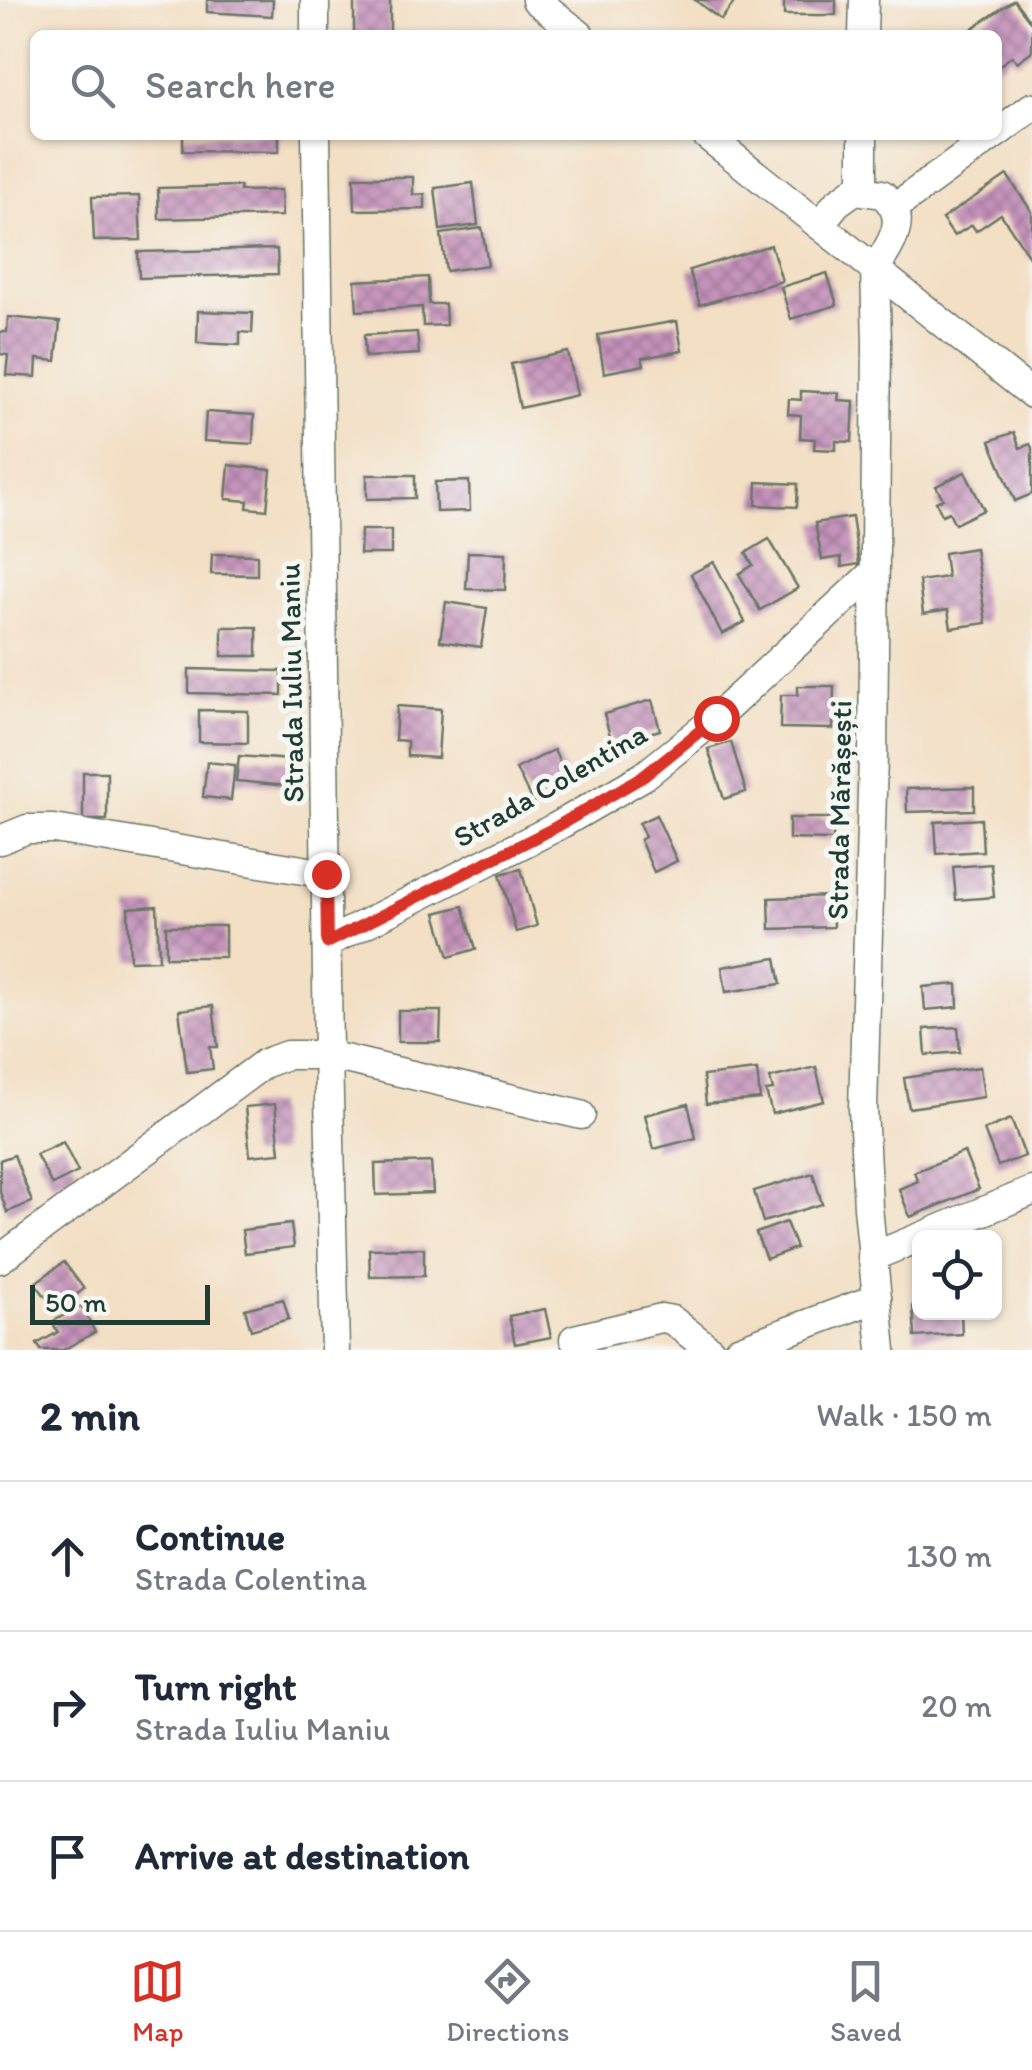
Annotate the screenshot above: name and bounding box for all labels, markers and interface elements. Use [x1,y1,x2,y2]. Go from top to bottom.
search box [30,30,1002,140]
icon: search [65,58,120,113]
text: Search here [145,62,336,108]
street label: Strada Iuliu Maniu [270,563,312,803]
route start [694,696,740,742]
street label: Strada Mărășești [819,700,859,920]
street label: Strada Colentina [446,714,654,855]
route end [304,852,350,898]
map controls [912,1230,1002,1320]
button: locate [912,1230,1002,1320]
scale bar [30,1280,210,1324]
text: 50 m [45,1285,107,1319]
text: 2 min [40,1390,140,1441]
text: Walk · 150 m [816,1396,992,1434]
text: Continue [135,1514,285,1560]
icon: ahead [40,1529,95,1584]
text: 130 m [906,1537,992,1575]
text: Strada Colentina [135,1560,367,1598]
text: Turn right [135,1664,297,1710]
icon: right [40,1679,95,1734]
text: 20 m [921,1687,992,1725]
text: Strada Iuliu Maniu [135,1710,390,1748]
icon: arrive [40,1829,95,1884]
text: Arrive at destination [135,1833,470,1879]
tab: Map [130,1954,185,2048]
tab: Directions [446,1954,569,2048]
tab: Saved [830,1954,902,2048]

